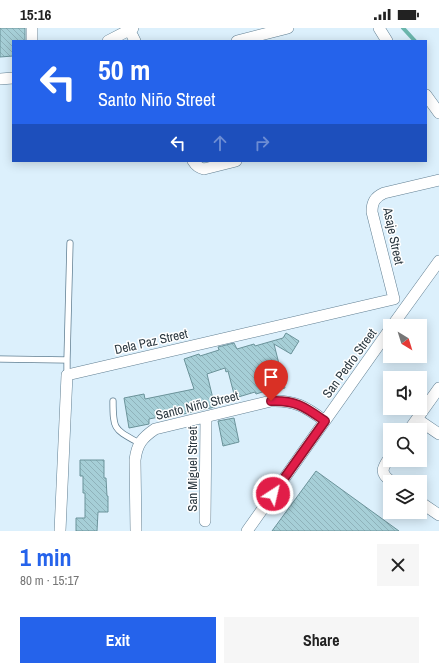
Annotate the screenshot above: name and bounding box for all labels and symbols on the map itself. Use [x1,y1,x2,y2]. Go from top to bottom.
street label: Asaje Street [379,205,408,266]
north arrow [383,319,427,363]
street label: Dela Paz Street [113,325,189,358]
street label: San Pedro Street [318,325,380,401]
pin [254,360,288,401]
street label: Santo Niño Street [154,387,240,424]
street label: San Miguel Street [184,426,201,512]
position arrow [252,473,294,515]

